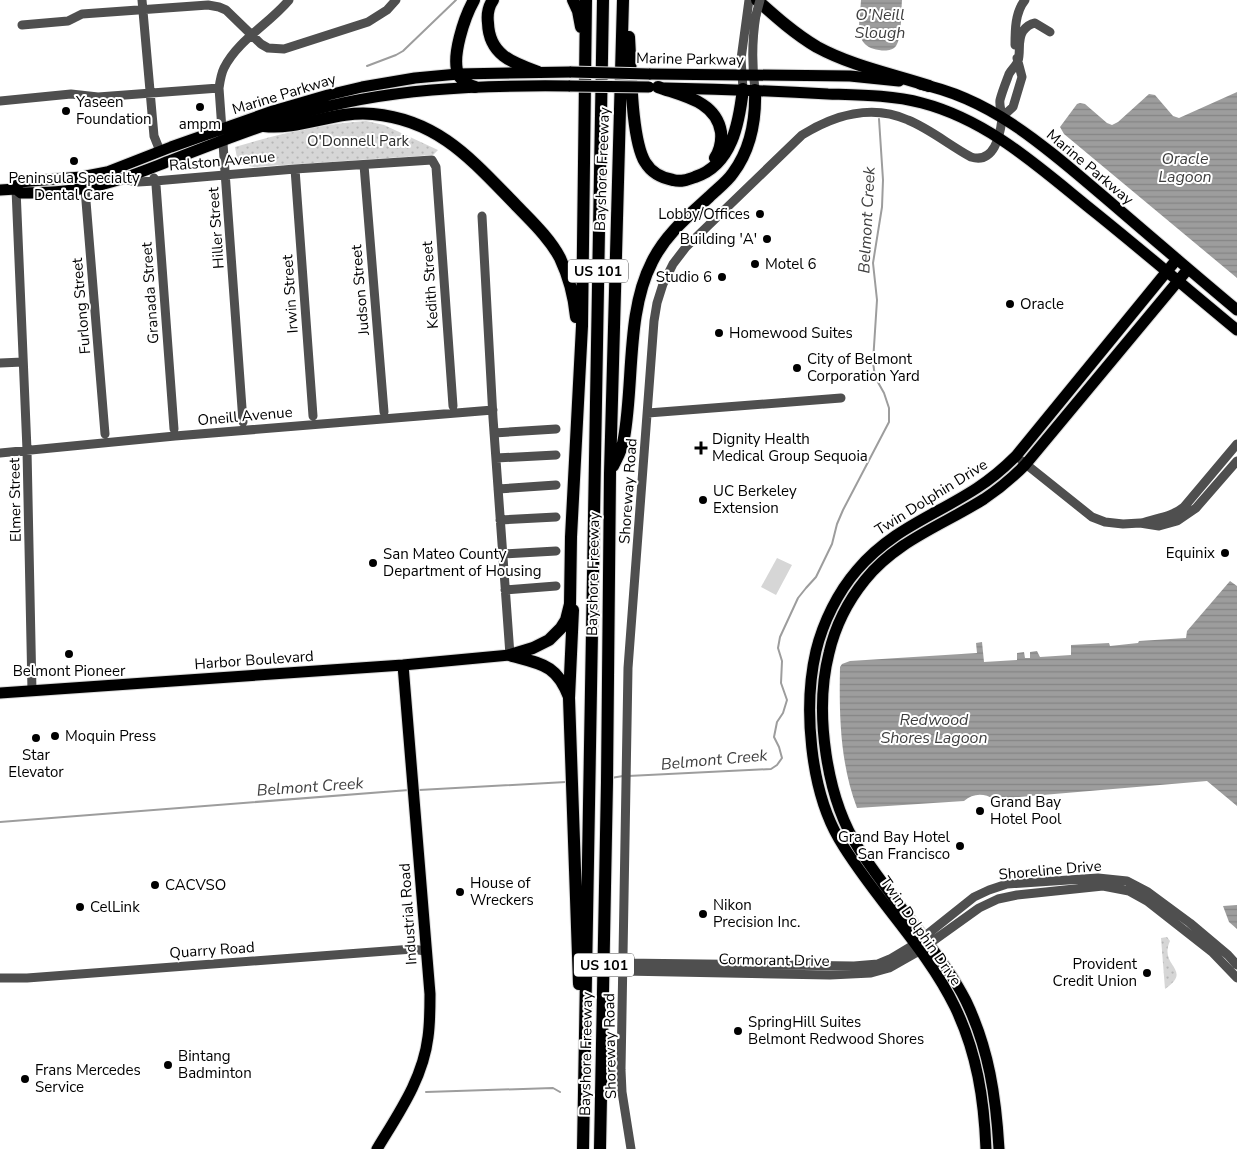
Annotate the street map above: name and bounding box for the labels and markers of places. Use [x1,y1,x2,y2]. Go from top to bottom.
place label: Yaseen Foundation [75,92,152,129]
marker: ampm [194,101,206,113]
marker: Yaseen Foundation [60,105,72,117]
place label: ampm [179,114,221,134]
marker: Peninsula Specialty Dental Care [68,155,80,167]
place label: Peninsula Specialty Dental Care [8,168,140,205]
place label: Lobby/Offices [658,204,750,224]
marker: Lobby/Offices [754,208,766,220]
place label: Building 'A' [680,229,757,249]
marker: Building 'A' [761,233,773,245]
place label: Motel 6 [765,254,817,274]
marker: Motel 6 [749,258,761,270]
place label: Studio 6 [656,267,712,287]
marker: Studio 6 [716,271,728,283]
place label: Oracle [1020,294,1064,314]
marker: Oracle [1004,298,1016,310]
place label: Homewood Suites [729,323,853,343]
marker: Homewood Suites [713,327,725,339]
place label: City of Belmont Corporation Yard [807,349,920,386]
marker: City of Belmont Corporation Yard [791,362,803,374]
place label: Dignity Health Medical Group Sequoia [712,429,868,466]
marker: Dignity Health Medical Group Sequoia [694,441,708,455]
place label: UC Berkeley Extension [713,481,797,518]
marker: UC Berkeley Extension [697,494,709,506]
place label: Equinix [1166,543,1215,563]
place label: San Mateo County Department of Housing [383,544,542,581]
marker: Equinix [1219,547,1231,559]
marker: San Mateo County Department of Housing [367,557,379,569]
marker: Belmont Pioneer [63,648,75,660]
place label: Belmont Pioneer [13,661,126,681]
place label: Moquin Press [65,726,156,746]
marker: Moquin Press [49,730,61,742]
marker: Star Elevator [30,732,42,744]
place label: Star Elevator [8,745,64,782]
place label: Grand Bay Hotel Pool [990,792,1062,829]
marker: Grand Bay Hotel Pool [974,805,986,817]
place label: Grand Bay Hotel San Francisco [838,827,951,864]
marker: Grand Bay Hotel San Francisco [954,840,966,852]
place label: House of Wreckers [470,873,534,910]
place label: CACVSO [165,875,226,895]
marker: CACVSO [149,879,161,891]
marker: House of Wreckers [454,886,466,898]
place label: Nikon Precision Inc. [713,895,800,932]
place label: CelLink [90,897,140,917]
marker: CelLink [74,901,86,913]
marker: Nikon Precision Inc. [697,908,709,920]
place label: Provident Credit Union [1053,954,1138,991]
marker: Provident Credit Union [1141,967,1153,979]
place label: SpringHill Suites Belmont Redwood Shores [748,1012,924,1049]
marker: SpringHill Suites Belmont Redwood Shores [732,1025,744,1037]
place label: Bintang Badminton [178,1046,252,1083]
marker: Bintang Badminton [162,1059,174,1071]
place label: Frans Mercedes Service [35,1060,141,1097]
marker: Frans Mercedes Service [19,1073,31,1085]

